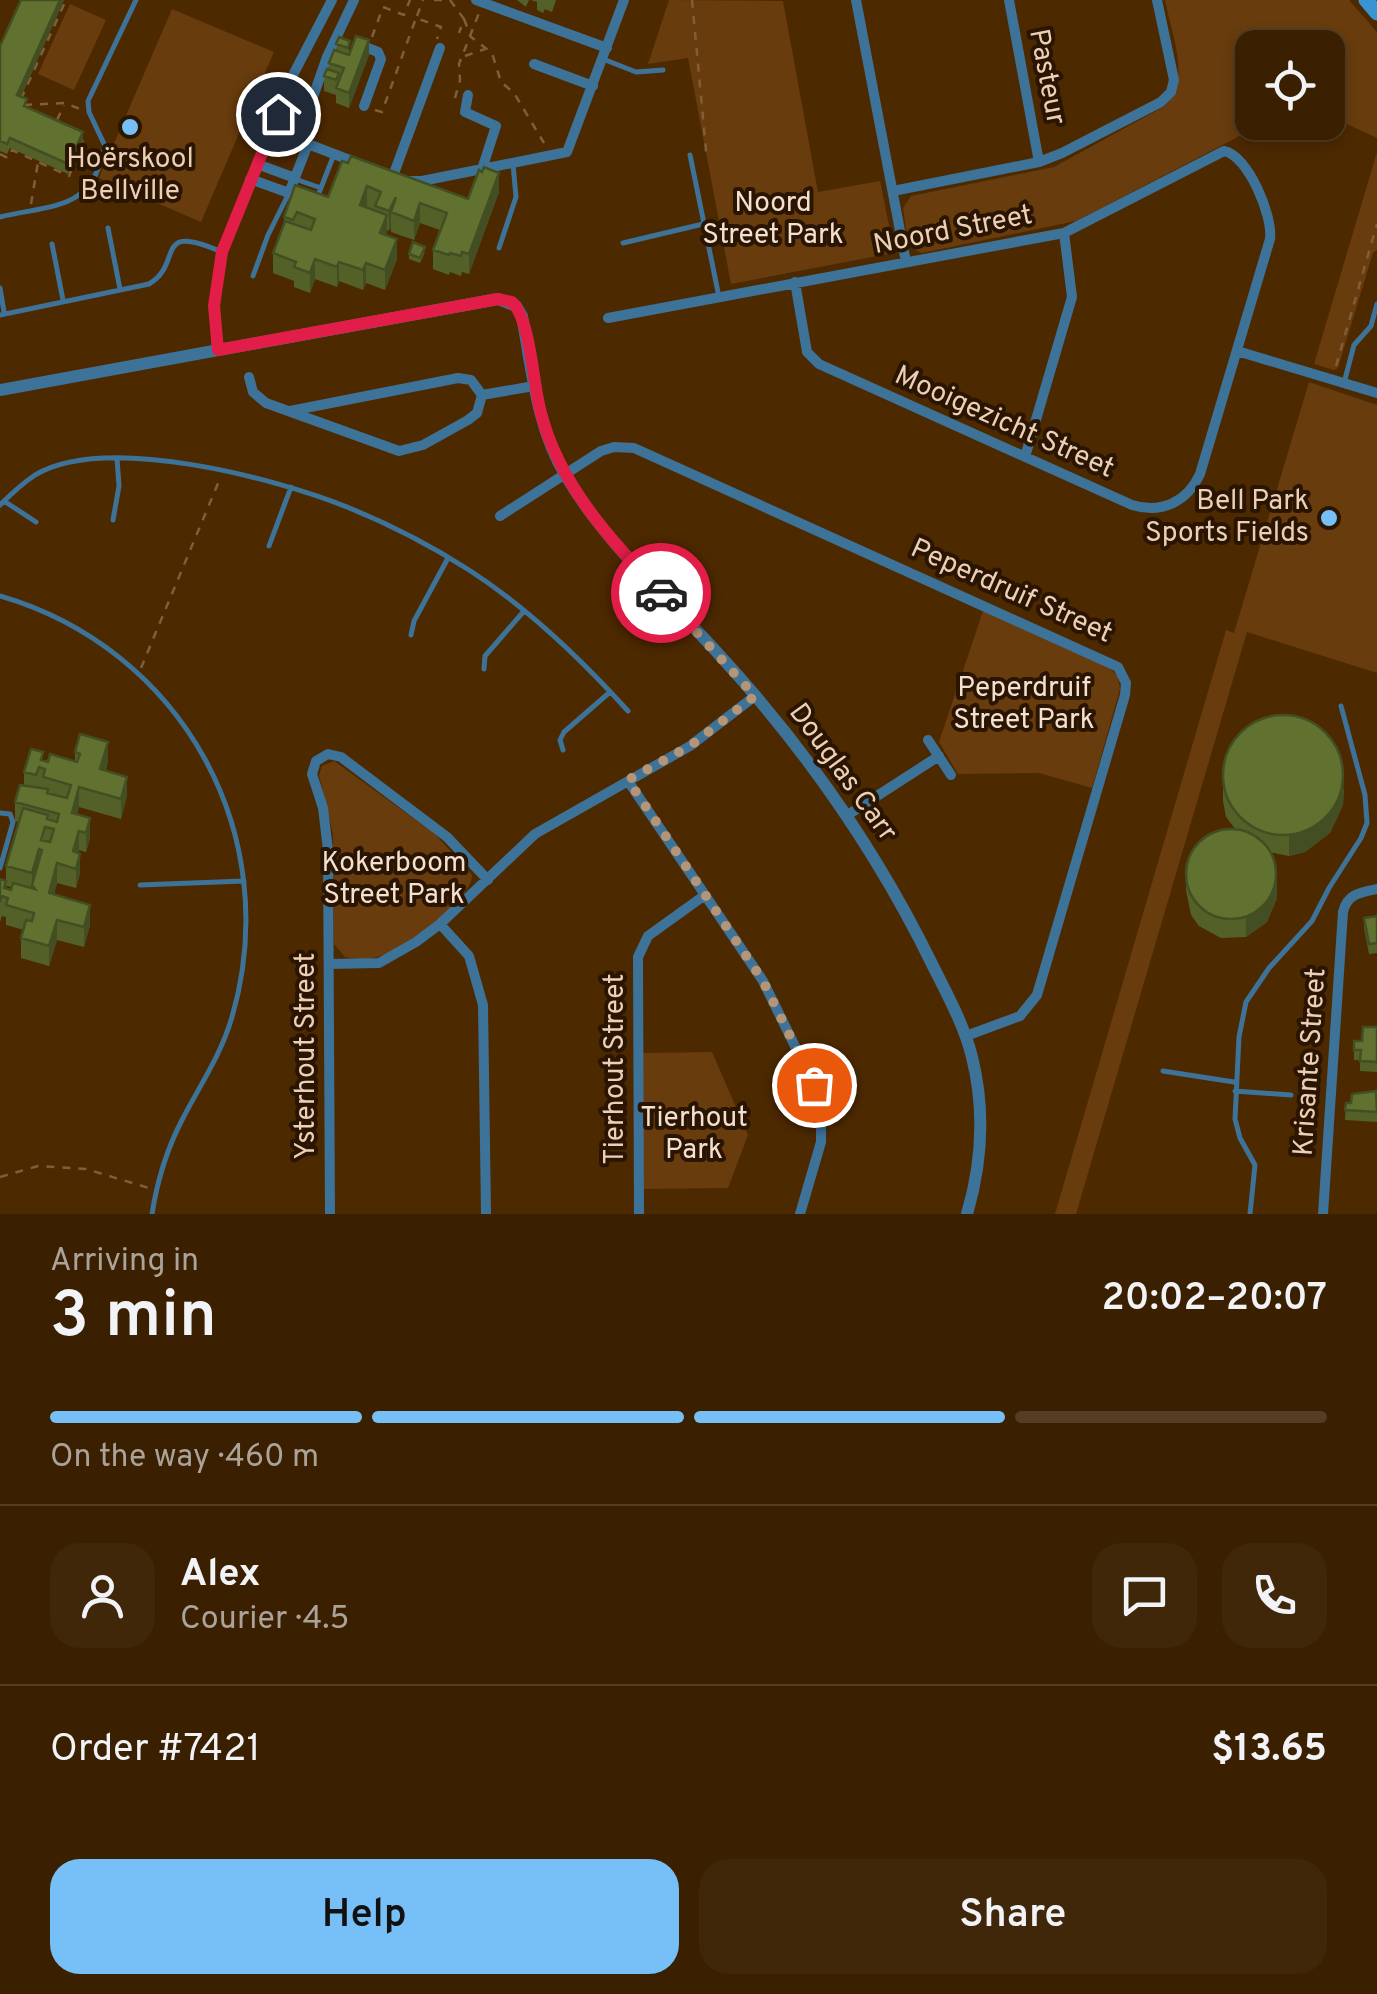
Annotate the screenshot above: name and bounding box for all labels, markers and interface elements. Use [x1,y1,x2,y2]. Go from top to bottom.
street label: Pasteur [1019,26,1073,128]
map controls [1235,30,1345,140]
button: locate [1235,30,1345,140]
pin [236,72,321,157]
icon: home [251,87,306,142]
marker: Hoërskool Bellville [119,116,141,138]
place label: Hoërskool Bellville [66,142,194,210]
park label: Noord Street Park [702,186,844,254]
street label: Noord Street [871,198,1035,264]
street label: Mooigezicht Street [889,358,1119,488]
place label: Bell Park Sports Fields [1145,484,1309,552]
marker: Bell Park Sports Fields [1318,507,1340,529]
street label: Peperdruif Street [905,531,1117,653]
courier [611,543,711,643]
icon: car [634,566,689,621]
park label: Peperdruif Street Park [953,671,1095,739]
street label: Douglas Carr [780,697,904,849]
park label: Kokerboom Street Park [322,846,466,914]
street label: Ysterhout Street [289,952,325,1160]
street label: Krisante Street [1286,967,1336,1157]
street label: Tierhout Street [598,973,634,1165]
pin [772,1043,857,1128]
icon: bag [787,1058,842,1113]
park label: Tierhout Park [640,1101,748,1169]
text: Arriving in [50,1242,199,1282]
text: 20:02–20:07 [1102,1275,1327,1324]
text: 3 min [50,1278,217,1360]
text: On the way · 460 m [50,1438,319,1478]
button: person [50,1543,155,1648]
button: chat [1092,1543,1197,1648]
button: phone [1222,1543,1327,1648]
text: Alex [180,1551,260,1600]
text: Courier · 4.5 [180,1600,349,1640]
text: Order #7421 [50,1726,261,1775]
text: $13.65 [1211,1726,1327,1775]
button: Help [50,1859,679,1974]
button: Share [699,1859,1327,1974]

